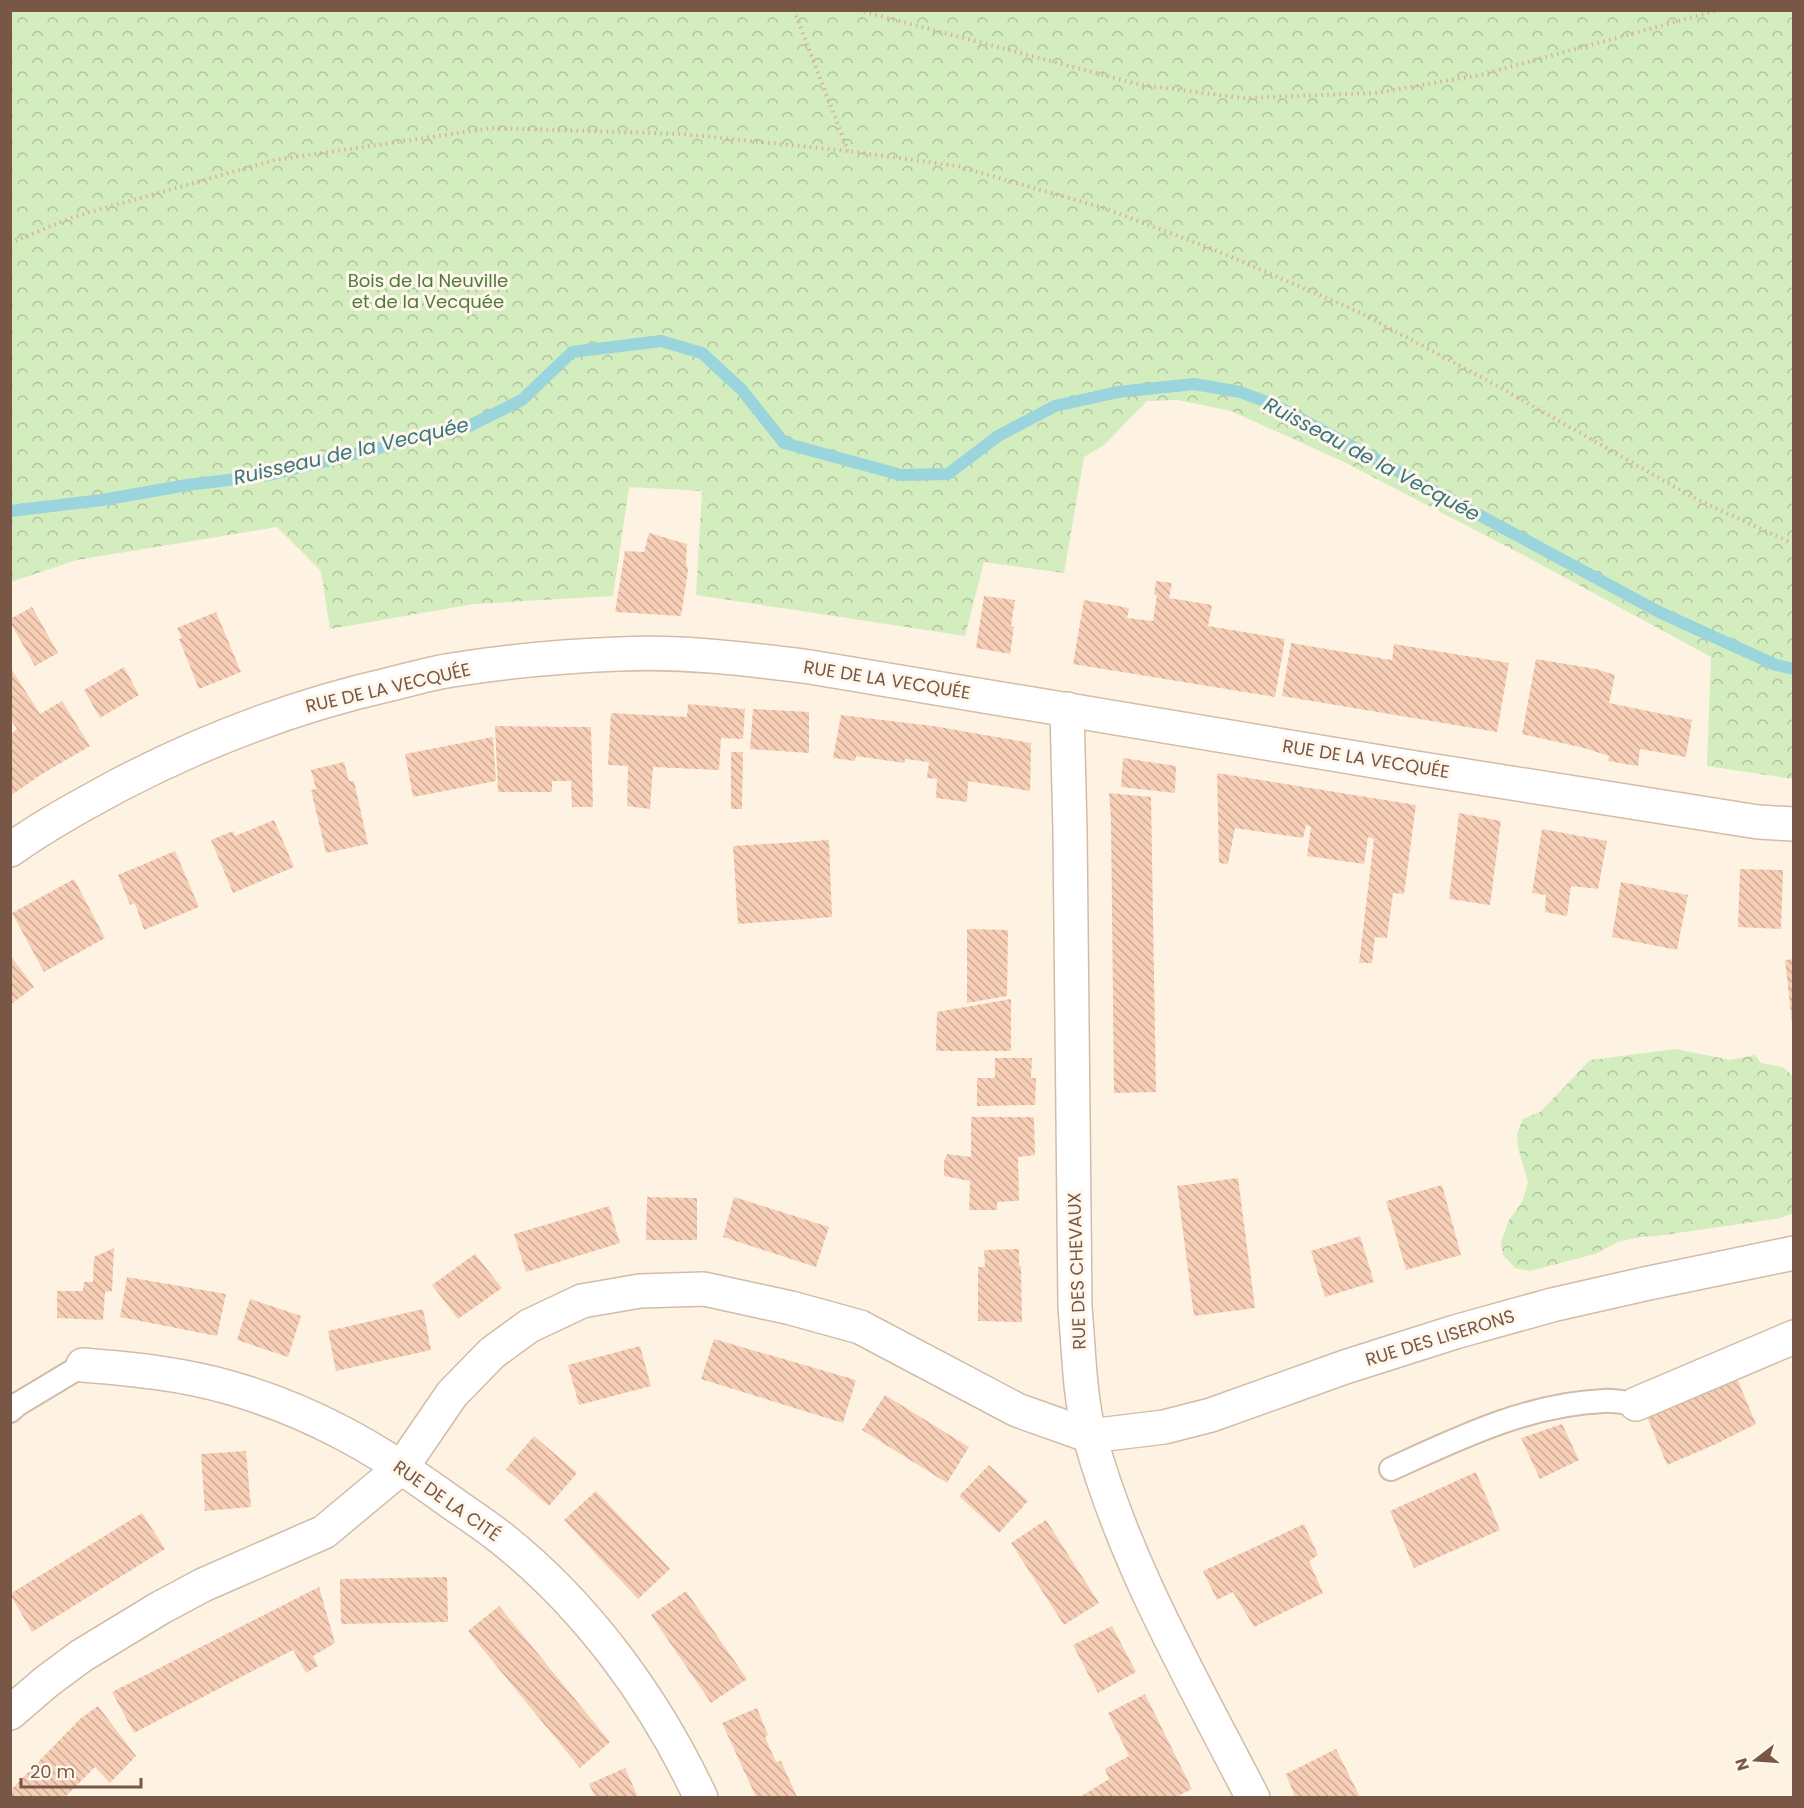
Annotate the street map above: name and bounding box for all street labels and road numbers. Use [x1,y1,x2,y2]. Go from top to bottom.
street label: RUE DE LA VECQUÉE [802,654,972,705]
street label: RUE DE LA VECQUÉE [303,656,473,719]
street label: RUE DE LA VECQUÉE [1281,733,1451,784]
street label: RUE DES CHEVAUX [1061,1192,1092,1350]
street label: RUE DES LISERONS [1362,1303,1518,1372]
street label: RUE DE LA CITÉ [389,1454,506,1547]

